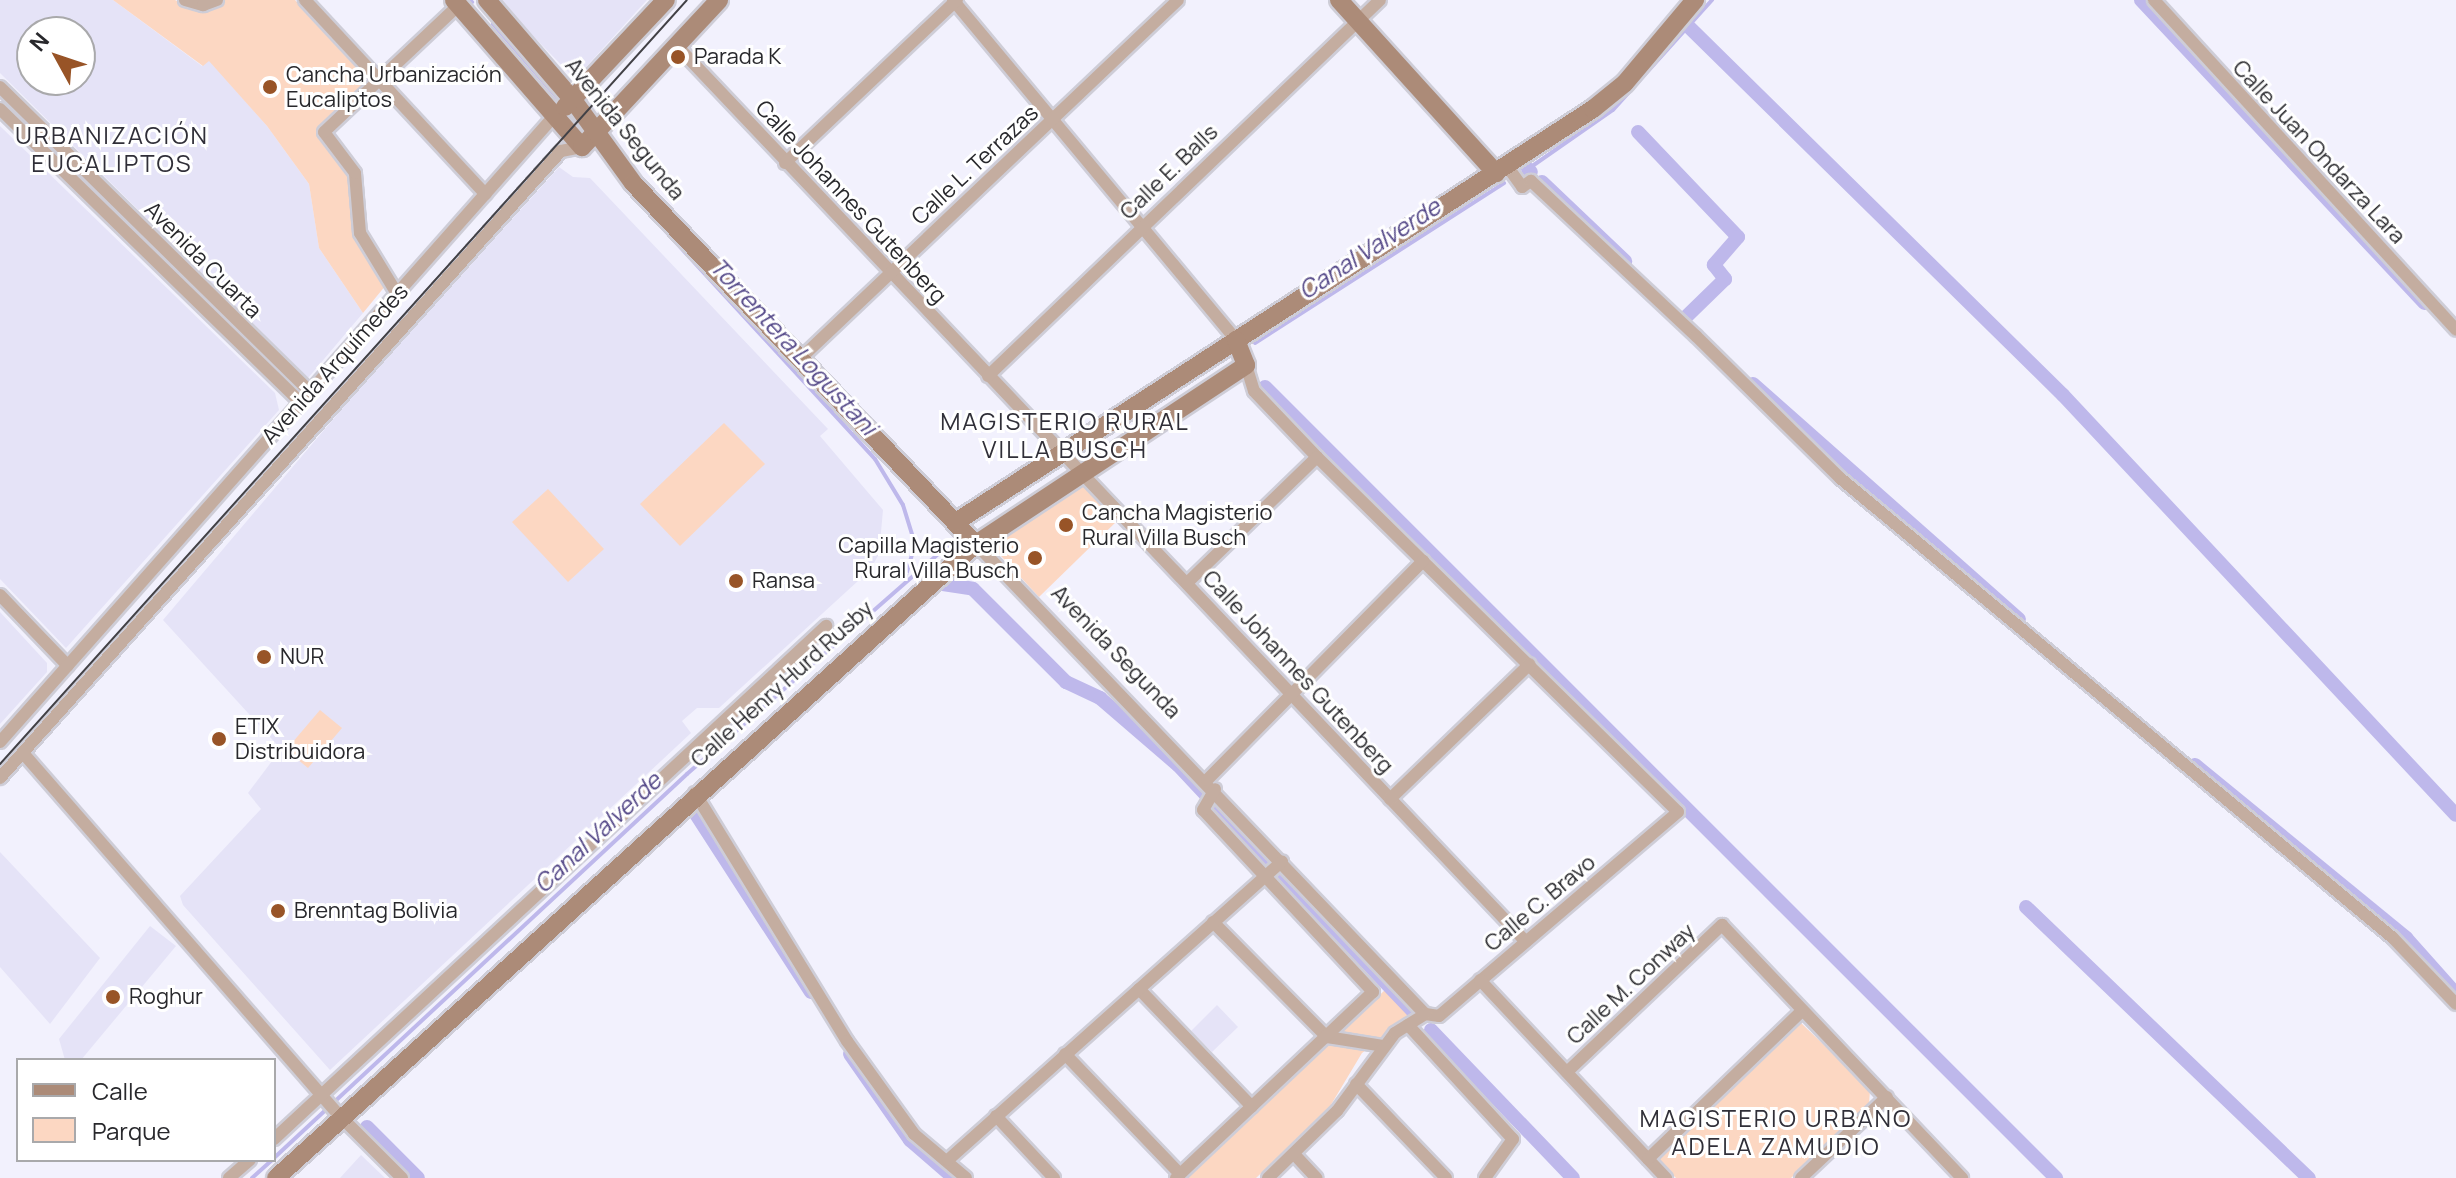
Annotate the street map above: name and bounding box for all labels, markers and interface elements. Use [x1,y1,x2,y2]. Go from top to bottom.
north arrow [16,16,96,96]
text: N [23,26,56,58]
place label: Parada K [694,44,781,70]
marker: Parada K [669,48,687,66]
street label: Avenida Segunda [560,53,690,205]
street label: Calle Juan Ondarza Lara [2227,55,2411,249]
place label: Cancha Urbanización Eucaliptos [286,61,502,112]
marker: Cancha Urbanización Eucaliptos [261,78,279,96]
street label: Calle Johannes Gutenberg [750,95,952,309]
street label: Calle L. Terrazas [906,100,1044,230]
street label: Calle E. Balls [1115,119,1223,225]
district label: URBANIZACIÓN EUCALIPTOS [15,121,209,177]
water label: Canal Valverde [1293,191,1445,305]
street label: Avenida Cuarta [139,196,267,324]
water label: Torrentera Logustani [705,252,883,440]
street label: Avenida Arquímedes [256,279,414,449]
district label: MAGISTERIO RURAL VILLA BUSCH [940,407,1190,463]
place label: Cancha Magisterio Rural Villa Busch [1082,499,1273,550]
marker: Cancha Magisterio Rural Villa Busch [1057,516,1075,534]
place label: Capilla Magisterio Rural Villa Busch [838,532,1019,584]
marker: Capilla Magisterio Rural Villa Busch [1026,549,1044,567]
street label: Calle Johannes Gutenberg [1197,565,1399,779]
place label: Ransa [752,568,815,594]
marker: Ransa [727,572,745,590]
street label: Avenida Segunda [1046,580,1186,724]
street label: Calle Henry Hurd Rusby [686,595,878,773]
place label: NUR [280,644,324,670]
marker: NUR [255,648,273,666]
place label: ETIX Distribuidora [235,713,365,764]
marker: ETIX Distribuidora [210,730,228,748]
water label: Canal Valverde [527,766,667,898]
street label: Calle C. Bravo [1479,849,1601,957]
place label: Brenntag Bolivia [294,898,458,924]
marker: Brenntag Bolivia [269,902,287,920]
street label: Calle M. Conway [1562,918,1700,1050]
place label: Roghur [129,984,203,1010]
marker: Roghur [104,988,122,1006]
legend [16,1058,276,1162]
text: Calle [92,1074,148,1107]
district label: MAGISTERIO URBANO ADELA ZAMUDIO [1640,1104,1912,1160]
text: Parque [92,1114,170,1147]

